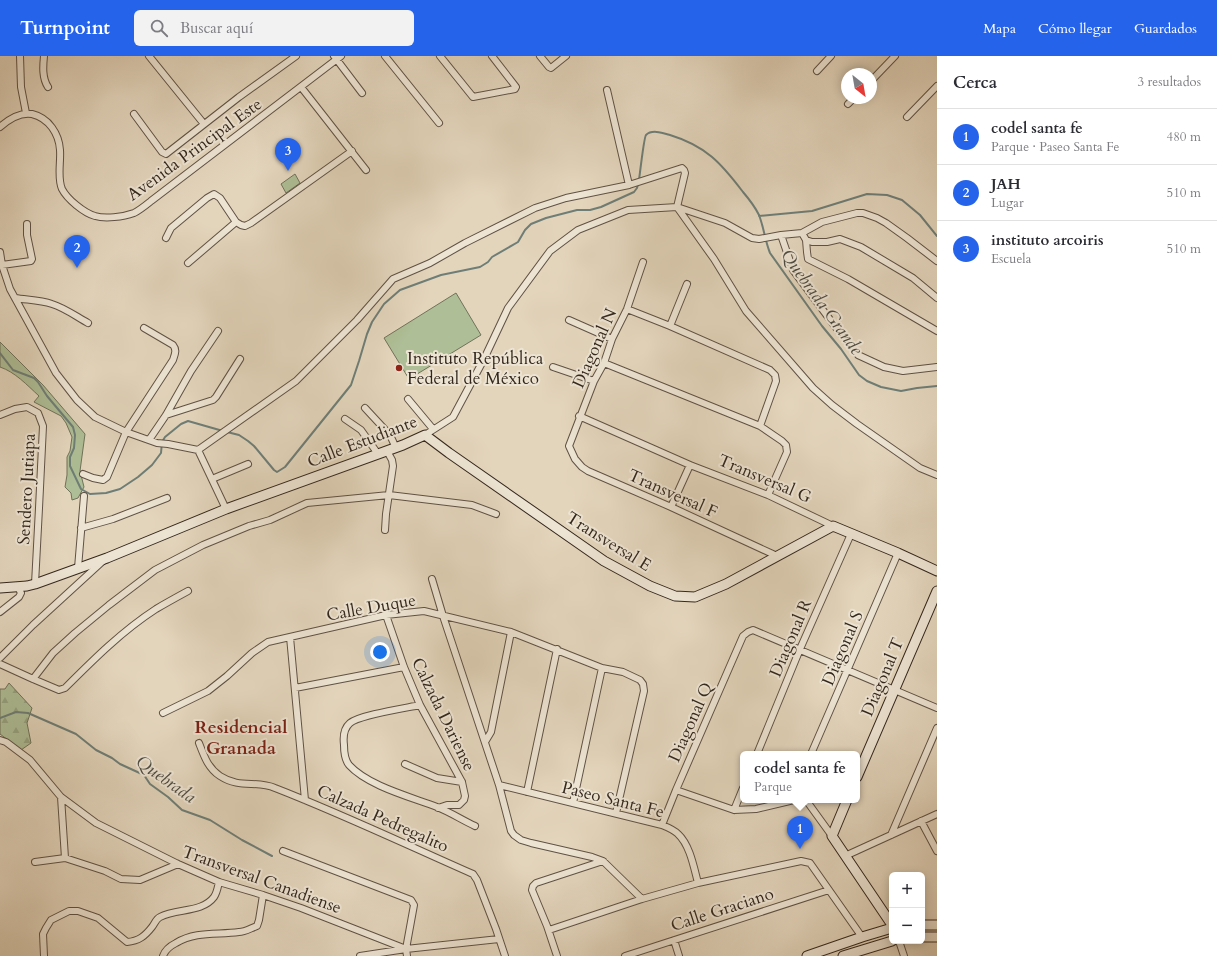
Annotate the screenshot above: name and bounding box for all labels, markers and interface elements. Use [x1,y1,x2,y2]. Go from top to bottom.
search box [134,10,414,46]
text: Turnpoint [20,15,110,41]
icon: search [148,17,170,39]
text: Buscar aquí [180,18,253,38]
text: Mapa [983,19,1016,38]
text: Cómo llegar [1038,19,1112,38]
text: Guardados [1134,19,1197,38]
north arrow [841,68,877,104]
text: Cerca [953,71,997,94]
text: 3 resultados [1137,73,1201,91]
street label: Avenida Principal Este [122,93,266,206]
text: codel santa fe [991,118,1083,138]
text: 1 [963,128,969,146]
text: 480 m [1167,128,1201,146]
pin: 3 [275,138,301,171]
text: Parque · Paseo Santa Fe [991,138,1119,156]
text: JAH [991,174,1021,194]
text: 2 [963,184,969,202]
text: 510 m [1167,184,1201,202]
text: Lugar [991,194,1024,212]
text: instituto arcoiris [991,230,1104,250]
pin: 2 [64,235,90,268]
text: 3 [963,240,969,258]
text: 510 m [1167,240,1201,258]
water label: Quebrada Grande [775,244,869,361]
text: Escuela [991,250,1031,268]
street label: Diagonal N [567,304,622,392]
place label: Instituto República Federal de México [407,347,544,390]
marker: Instituto República Federal de México [394,363,404,373]
street label: Calle Estudiante [304,410,420,473]
street label: Sendero Jutiapa [12,432,41,545]
street label: Transversal G [715,448,815,509]
street label: Transversal F [624,464,721,523]
street label: Transversal E [562,506,656,577]
street label: Calle Duque [324,588,418,627]
street label: Diagonal R [764,596,817,681]
street label: Diagonal S [816,607,868,689]
street label: Diagonal T [856,634,909,720]
your location [370,642,390,662]
street label: Calzada Dariense [406,654,481,775]
street label: Diagonal Q [663,678,718,766]
district label: Residencial Granada [195,715,287,761]
water label: Quebrada [131,750,201,809]
popup [740,751,860,803]
text: codel santa fe [754,758,846,778]
street label: Paseo Santa Fe [559,776,666,823]
text: Parque [754,778,792,796]
street label: Calzada Pedregalito [313,779,452,858]
pin: 1 [787,816,813,849]
street label: Transversal Canadiense [179,840,345,919]
map controls [889,872,925,944]
button: + [889,872,925,908]
street label: Calle Graciano [668,882,777,937]
button: − [889,908,925,944]

